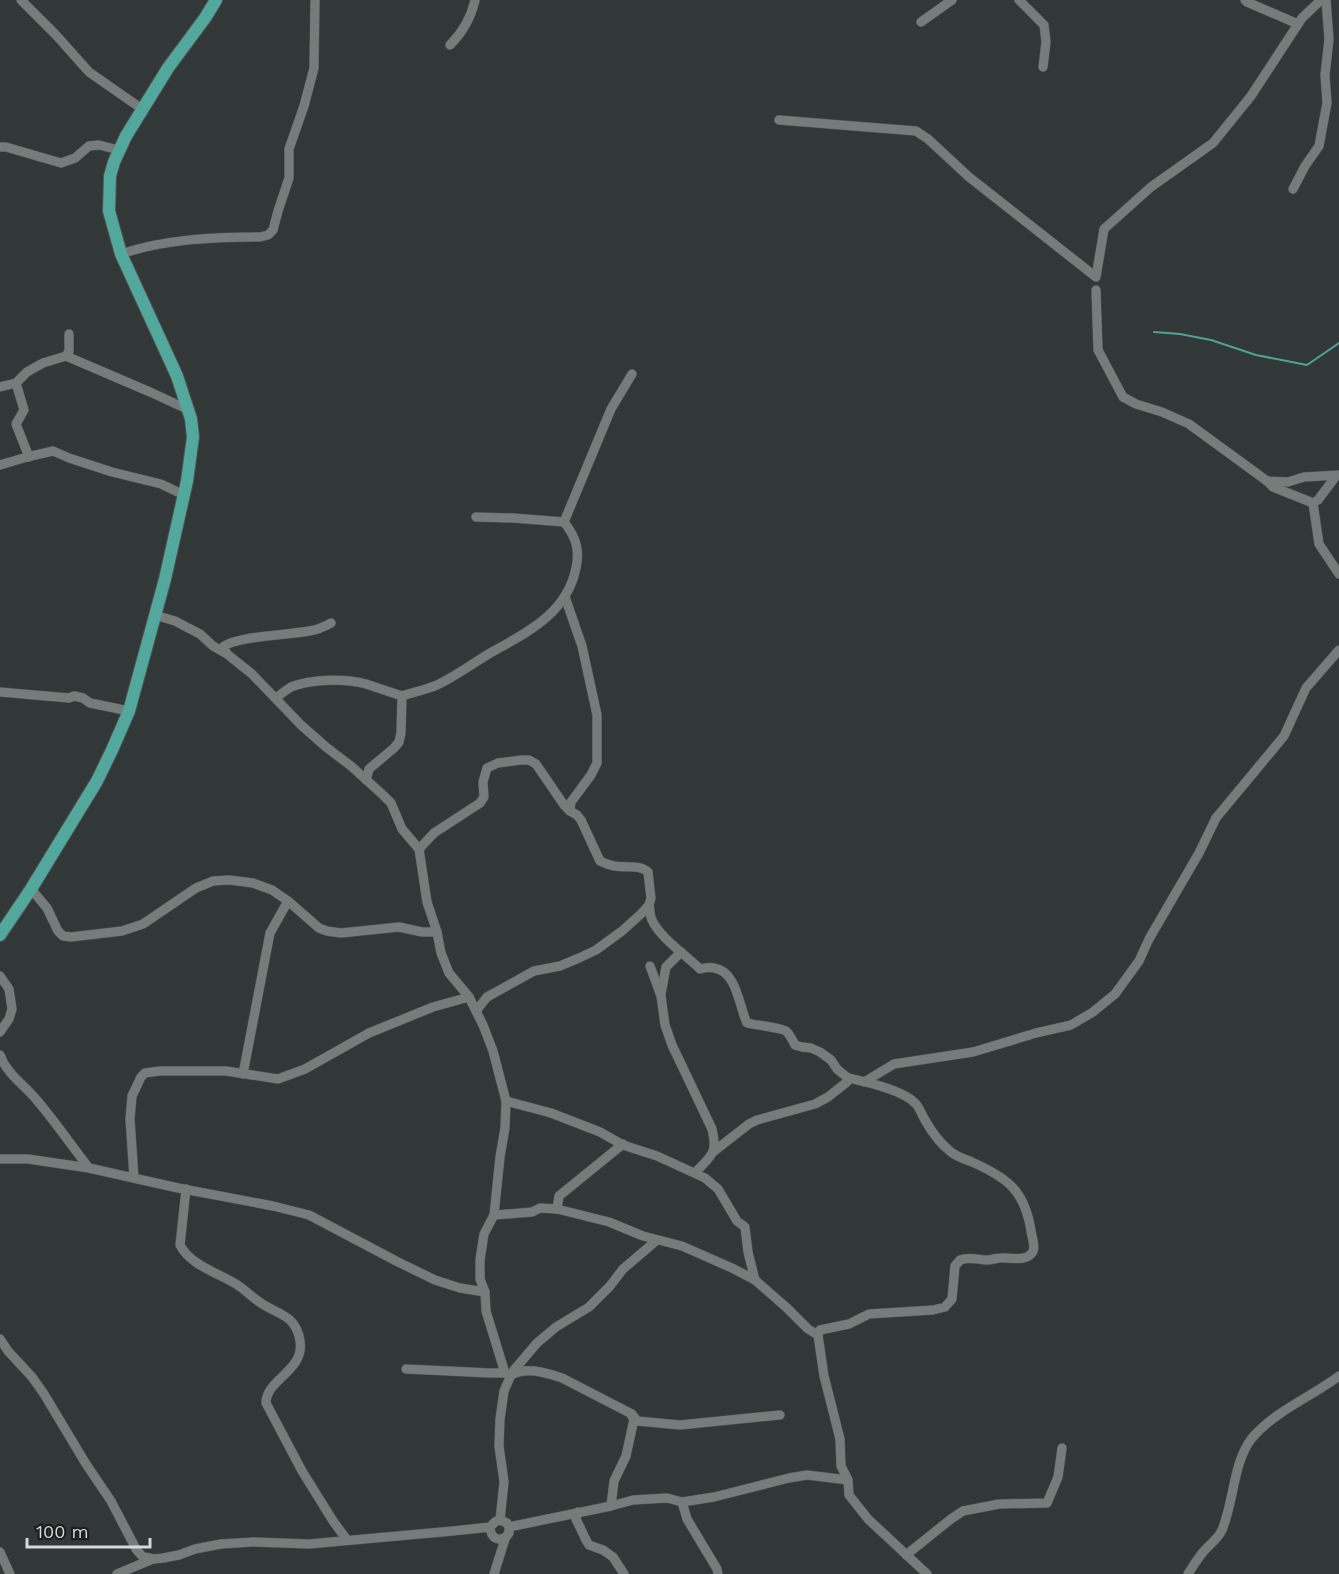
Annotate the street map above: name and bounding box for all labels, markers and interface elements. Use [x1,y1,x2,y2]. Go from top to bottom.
scale bar [27,1511,150,1549]
text: 100 m [36,1521,89,1542]

